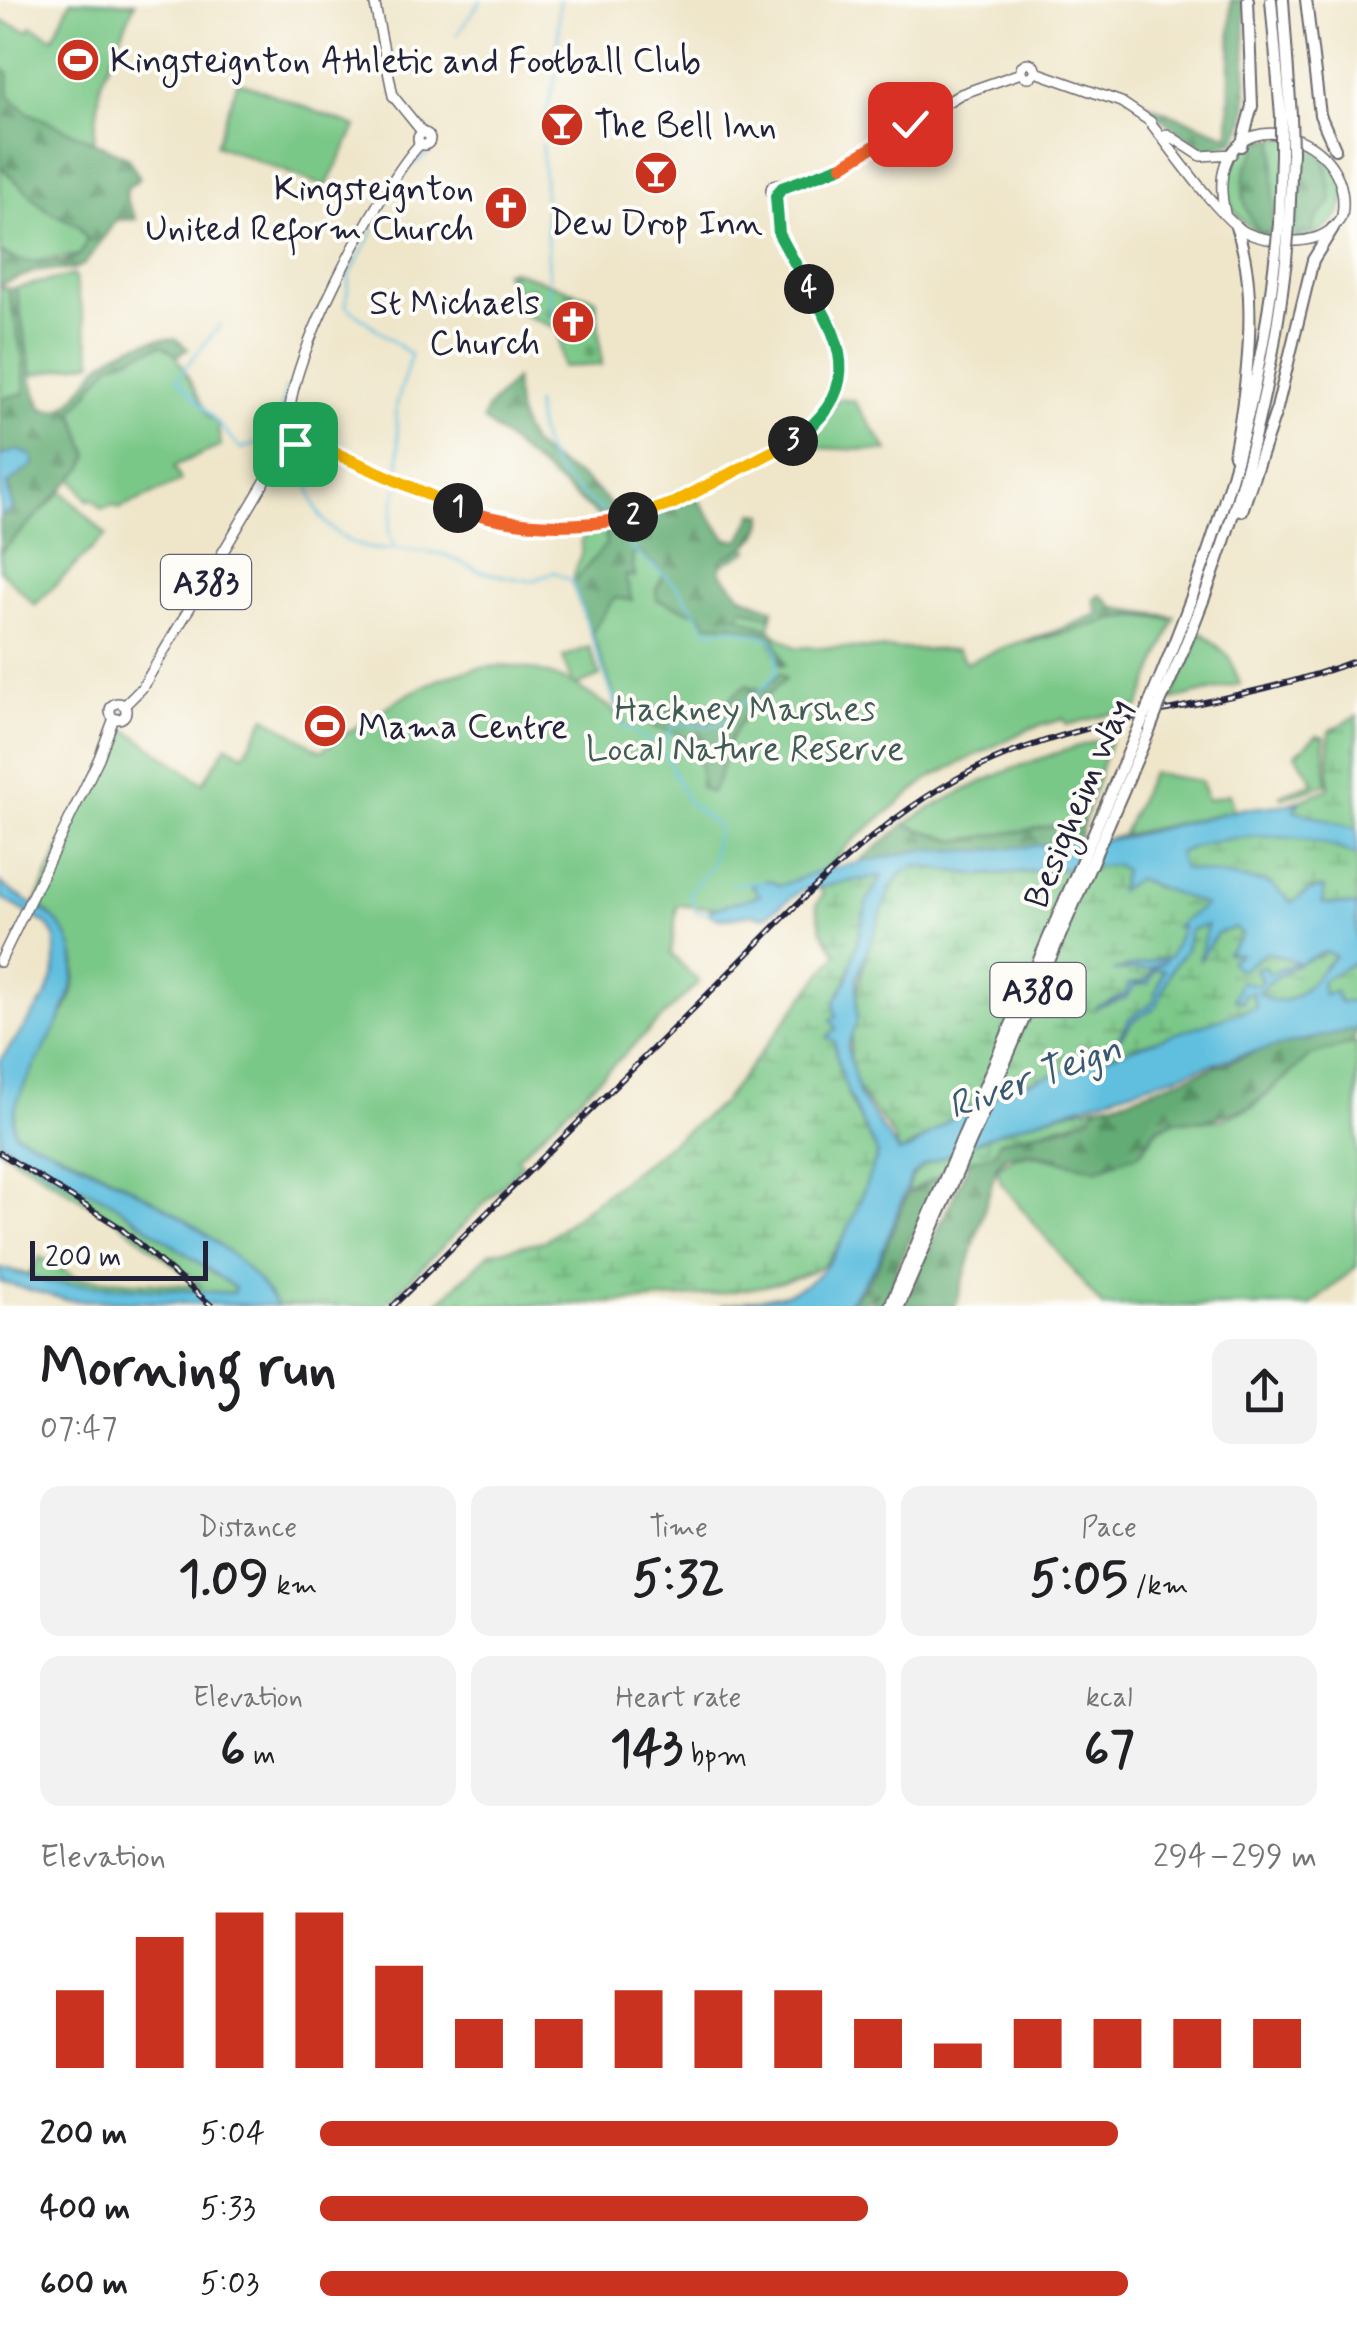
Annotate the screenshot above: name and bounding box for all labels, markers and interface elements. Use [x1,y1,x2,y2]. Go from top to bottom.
sports icon: Kingsteignton Athletic and Football Club [55,37,101,83]
place label: Kingsteignton Athletic and Football Club [110,39,701,88]
pin [868,82,953,167]
icon: check [883,97,938,152]
bar icon: The Bell Inn [539,102,585,148]
place label: The Bell Inn [594,104,777,150]
bar icon: Dew Drop Inn [633,150,679,196]
place label: Kingsteignton United Reform Church [145,167,474,256]
church icon: Kingsteignton United Reform Church [483,185,529,231]
place label: Dew Drop Inn [549,201,763,247]
pin: 4 [784,264,834,314]
text: 4 [801,270,817,307]
place label: St Michaels Church [369,281,540,367]
church icon: St Michaels Church [550,299,596,345]
pin [253,402,338,487]
pin: 3 [768,416,818,466]
icon: arrive [268,417,323,472]
text: 3 [787,422,799,459]
pin: 1 [433,483,483,533]
text: 1 [452,489,464,526]
pin: 2 [608,492,658,542]
text: 2 [626,498,640,535]
road number: A383 [161,555,251,609]
park label: Hackney Marshes Local Nature Reserve [586,687,904,773]
street label: Besigheim Way [1014,692,1146,917]
sports icon: Mama Centre [302,703,348,749]
place label: Mama Centre [358,705,568,751]
road number: A380 [990,963,1086,1017]
water label: River Teign [942,1024,1128,1132]
scale bar [30,1236,208,1280]
text: 200 m [45,1240,121,1277]
text: Morning run [40,1334,337,1406]
button: share [1212,1339,1317,1444]
text: 07:47 [40,1408,117,1450]
text: Distance [199,1510,297,1547]
text: Time [649,1510,708,1547]
text: Pace [1081,1510,1137,1547]
text: 1.09 [178,1547,269,1613]
text: 5:32 [632,1547,725,1613]
text: 5:05 [1030,1547,1128,1613]
text: km [269,1568,317,1605]
text: /km [1128,1568,1188,1605]
text: Elevation [193,1680,303,1717]
text: Heart rate [616,1680,741,1717]
text: kcal [1086,1680,1133,1717]
text: 6 [220,1717,246,1783]
text: 143 [610,1717,683,1783]
text: 67 [1084,1717,1135,1783]
text: m [246,1738,276,1775]
text: bpm [683,1738,747,1775]
text: Elevation [40,1836,166,1878]
text: 294–299 m [1153,1836,1317,1878]
text: 200 m [40,2113,127,2155]
text: 5:04 [200,2113,265,2155]
text: 400 m [40,2188,130,2230]
text: 5:33 [200,2188,256,2230]
text: 600 m [40,2263,128,2305]
text: 5:03 [200,2263,259,2305]

